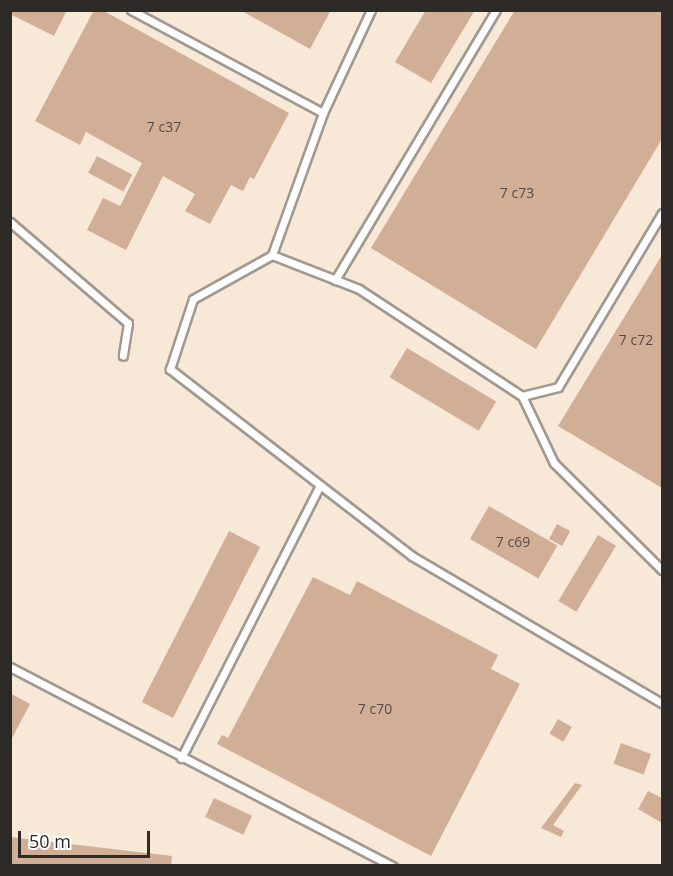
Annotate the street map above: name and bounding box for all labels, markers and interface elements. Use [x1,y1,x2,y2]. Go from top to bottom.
house number: 7 с37 [147,119,181,135]
house number: 7 с73 [500,185,534,201]
house number: 7 с72 [619,332,653,348]
house number: 7 с69 [496,534,530,550]
house number: 7 с70 [358,701,392,717]
scale bar [21,819,153,857]
text: 50 m [29,829,71,853]

